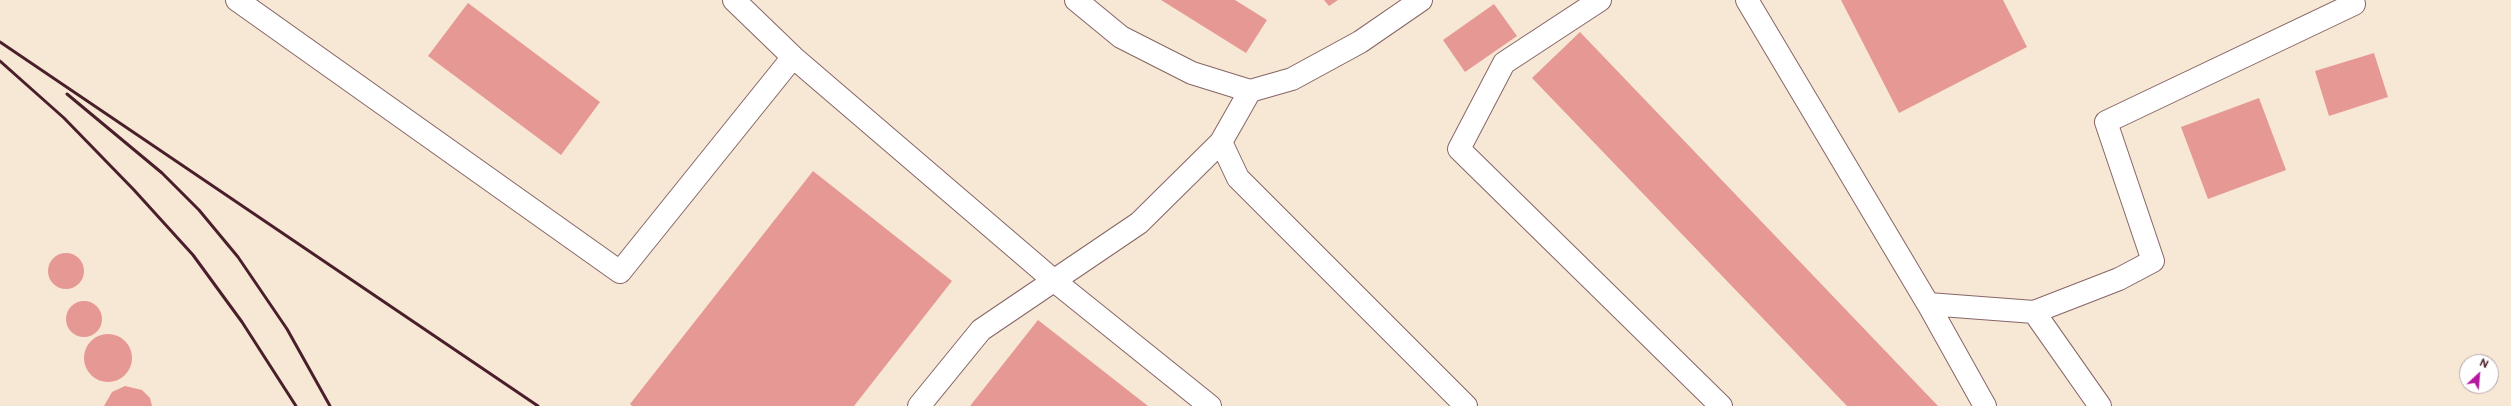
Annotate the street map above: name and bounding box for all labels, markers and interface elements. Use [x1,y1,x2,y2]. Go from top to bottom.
north arrow [2459,354,2499,394]
text: N [2477,356,2491,371]

